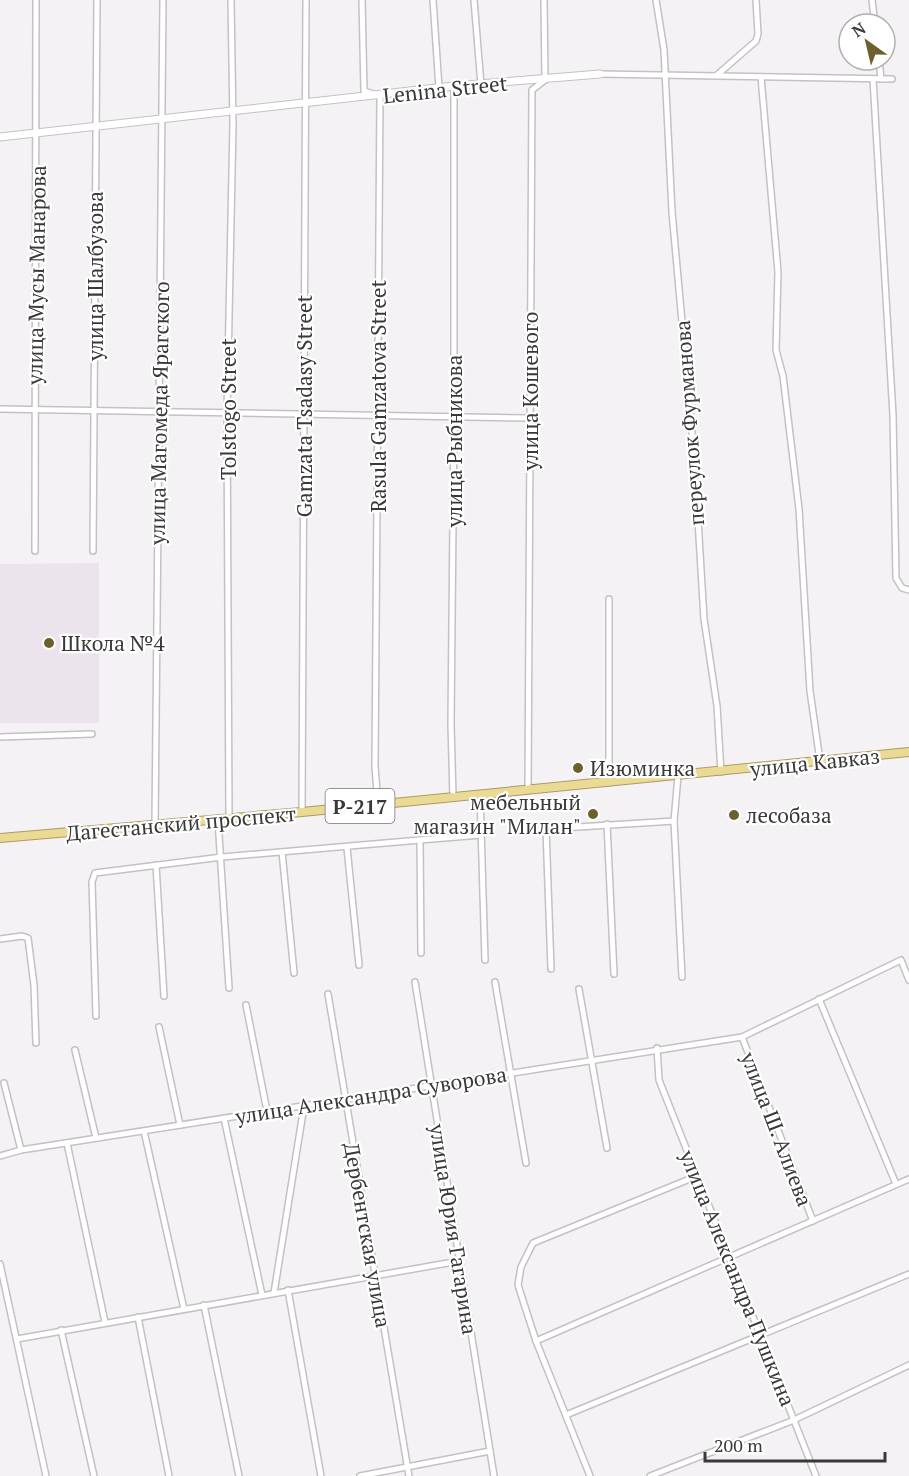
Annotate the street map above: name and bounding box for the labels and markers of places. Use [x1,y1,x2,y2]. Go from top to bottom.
place label: Школа №4 [61,629,166,657]
marker: Школа №4 [42,636,56,650]
place label: Изюминка [590,754,695,782]
marker: Изюминка [571,761,585,775]
place label: мебельный магазин "Милан" [414,788,581,840]
place label: лесобаза [746,801,832,829]
marker: мебельный магазин "Милан" [586,807,600,821]
marker: лесобаза [727,808,741,822]

